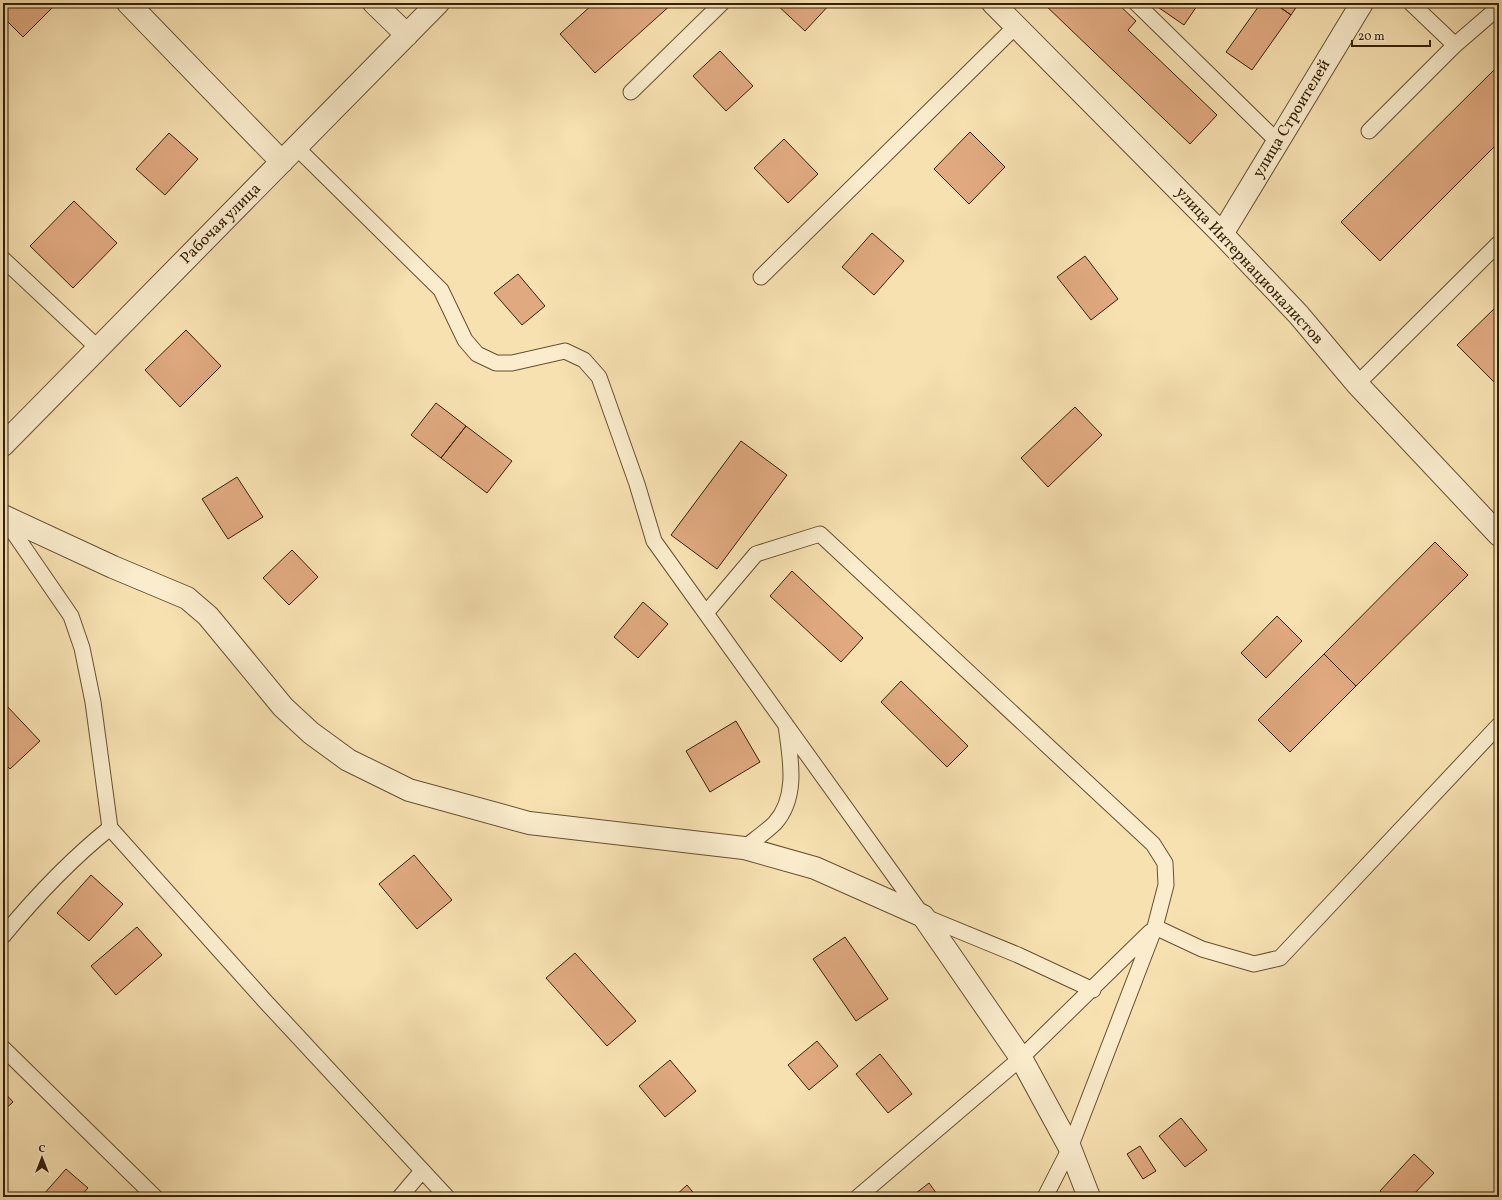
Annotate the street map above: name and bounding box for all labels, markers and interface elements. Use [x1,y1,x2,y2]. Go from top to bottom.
scale bar [1352,22,1430,48]
text: 20 m [1358,29,1385,45]
street label: улица Строителей [1248,55,1336,182]
street label: Рабочая улица [176,179,266,269]
street label: улица Интернационалистов [1170,182,1328,350]
north arrow [22,1138,62,1178]
text: С [38,1142,46,1157]

